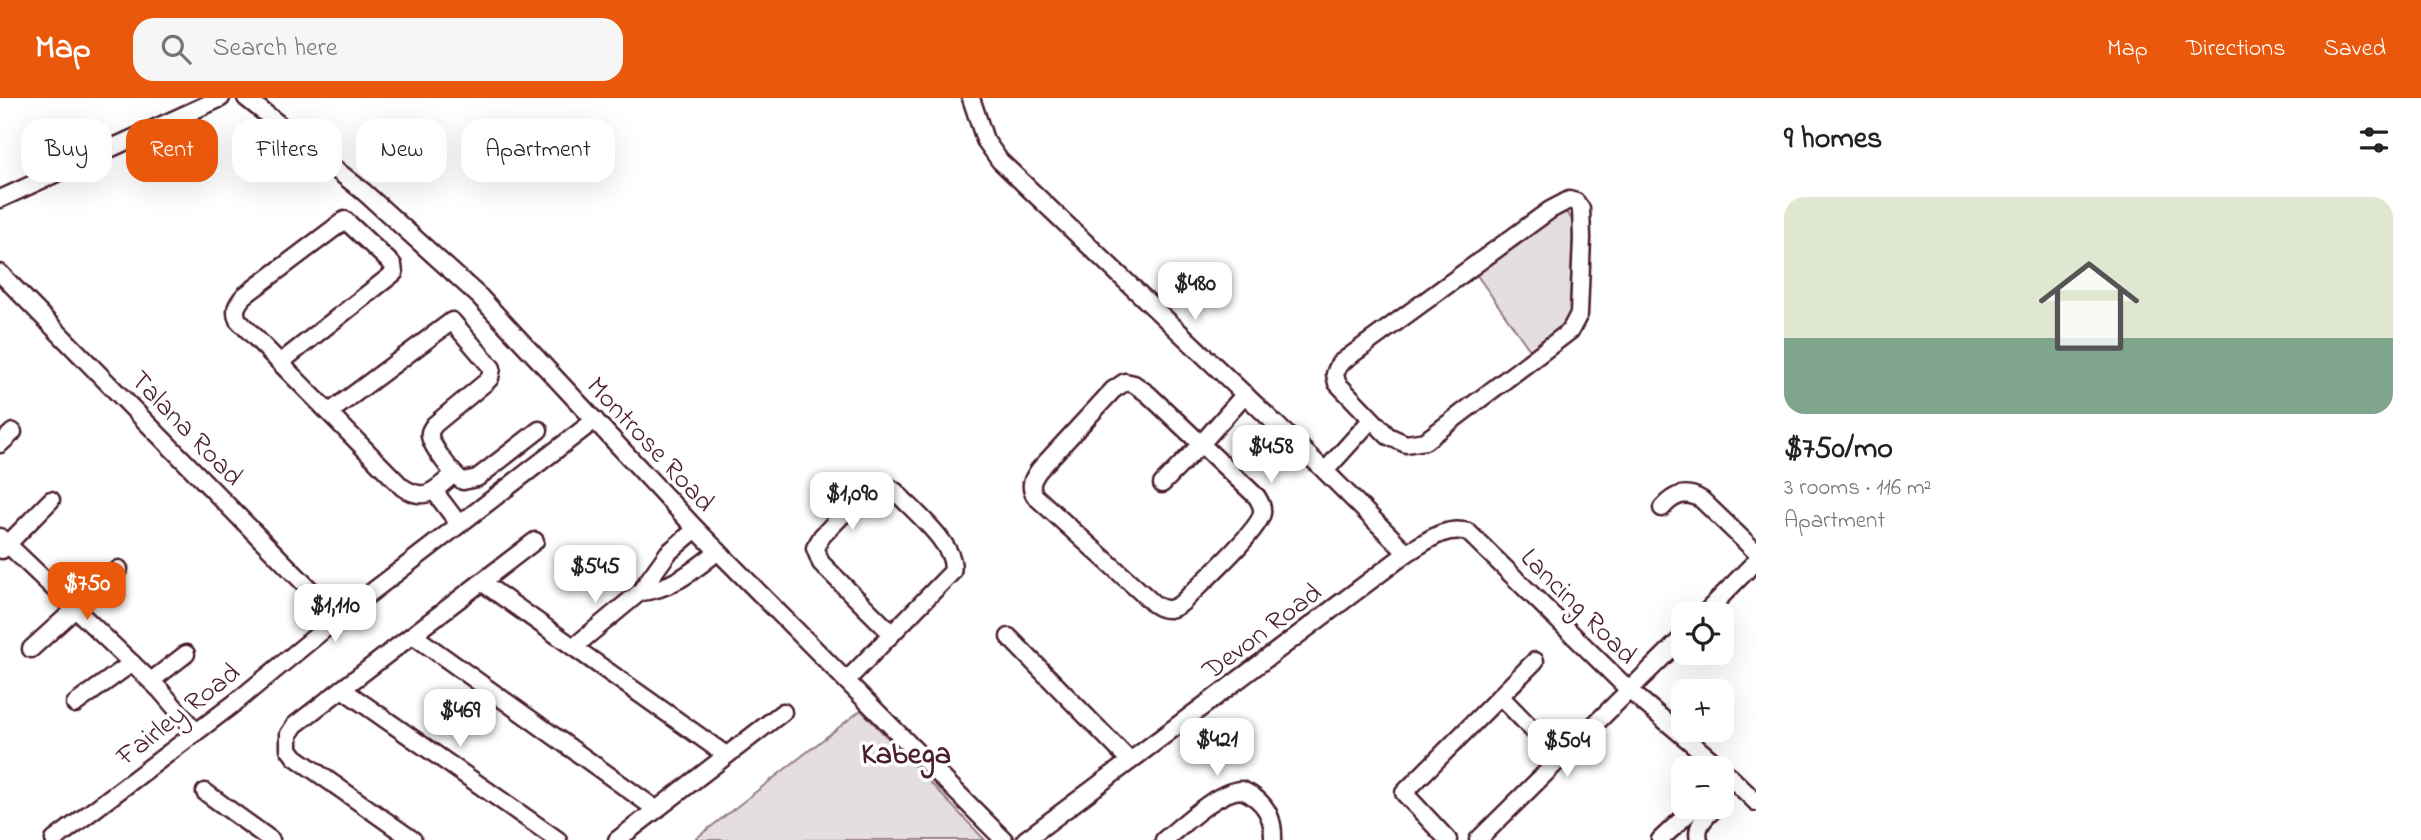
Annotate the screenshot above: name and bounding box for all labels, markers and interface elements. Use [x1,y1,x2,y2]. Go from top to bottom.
search box [133,18,623,81]
text: Map [35,25,91,73]
icon: search [157,30,195,68]
text: Search here [213,30,337,68]
text: Map [2107,32,2148,67]
text: Directions [2186,32,2285,67]
text: Saved [2323,32,2386,67]
text: 9 homes [1784,118,1882,162]
chip: Buy [21,119,112,182]
chip: Rent [126,119,218,182]
chip: Filters [232,119,342,182]
chip: New [356,119,447,182]
chip: Apartment [461,119,615,182]
icon: filters [2355,121,2393,159]
icon: home [2026,243,2152,369]
pin: $480 [1154,262,1236,322]
text: $480 [1174,268,1216,301]
street label: Talana Road [119,362,252,497]
street label: Montrose Road [576,368,724,523]
pin: $458 [1230,426,1312,485]
text: $750/mo [1784,428,1893,472]
text: $458 [1248,431,1294,464]
pin: $1,090 [795,472,909,532]
text: 3 rooms · 116 m² [1784,472,1931,505]
text: $1,090 [826,478,878,511]
text: Apartment [1784,505,1885,538]
street label: Lancing Road [1510,540,1646,676]
pin: $545 [554,546,636,605]
text: $545 [570,551,620,584]
pin: $750 [46,562,128,622]
text: $750 [64,568,110,601]
street label: Devon Road [1194,574,1332,692]
pin: $1,110 [278,584,392,644]
text: $1,110 [310,590,360,623]
map controls [1671,602,1734,819]
button: locate [1671,602,1734,665]
street label: Fairley Road [108,654,250,778]
button: + [1671,679,1734,742]
pin: $469 [419,690,501,749]
text: $469 [440,695,480,728]
pin: $421 [1176,718,1258,778]
pin: $504 [1526,720,1608,779]
text: $421 [1196,724,1238,757]
text: $504 [1544,725,1590,758]
district label: Kabega [861,734,951,779]
button: − [1671,756,1734,819]

